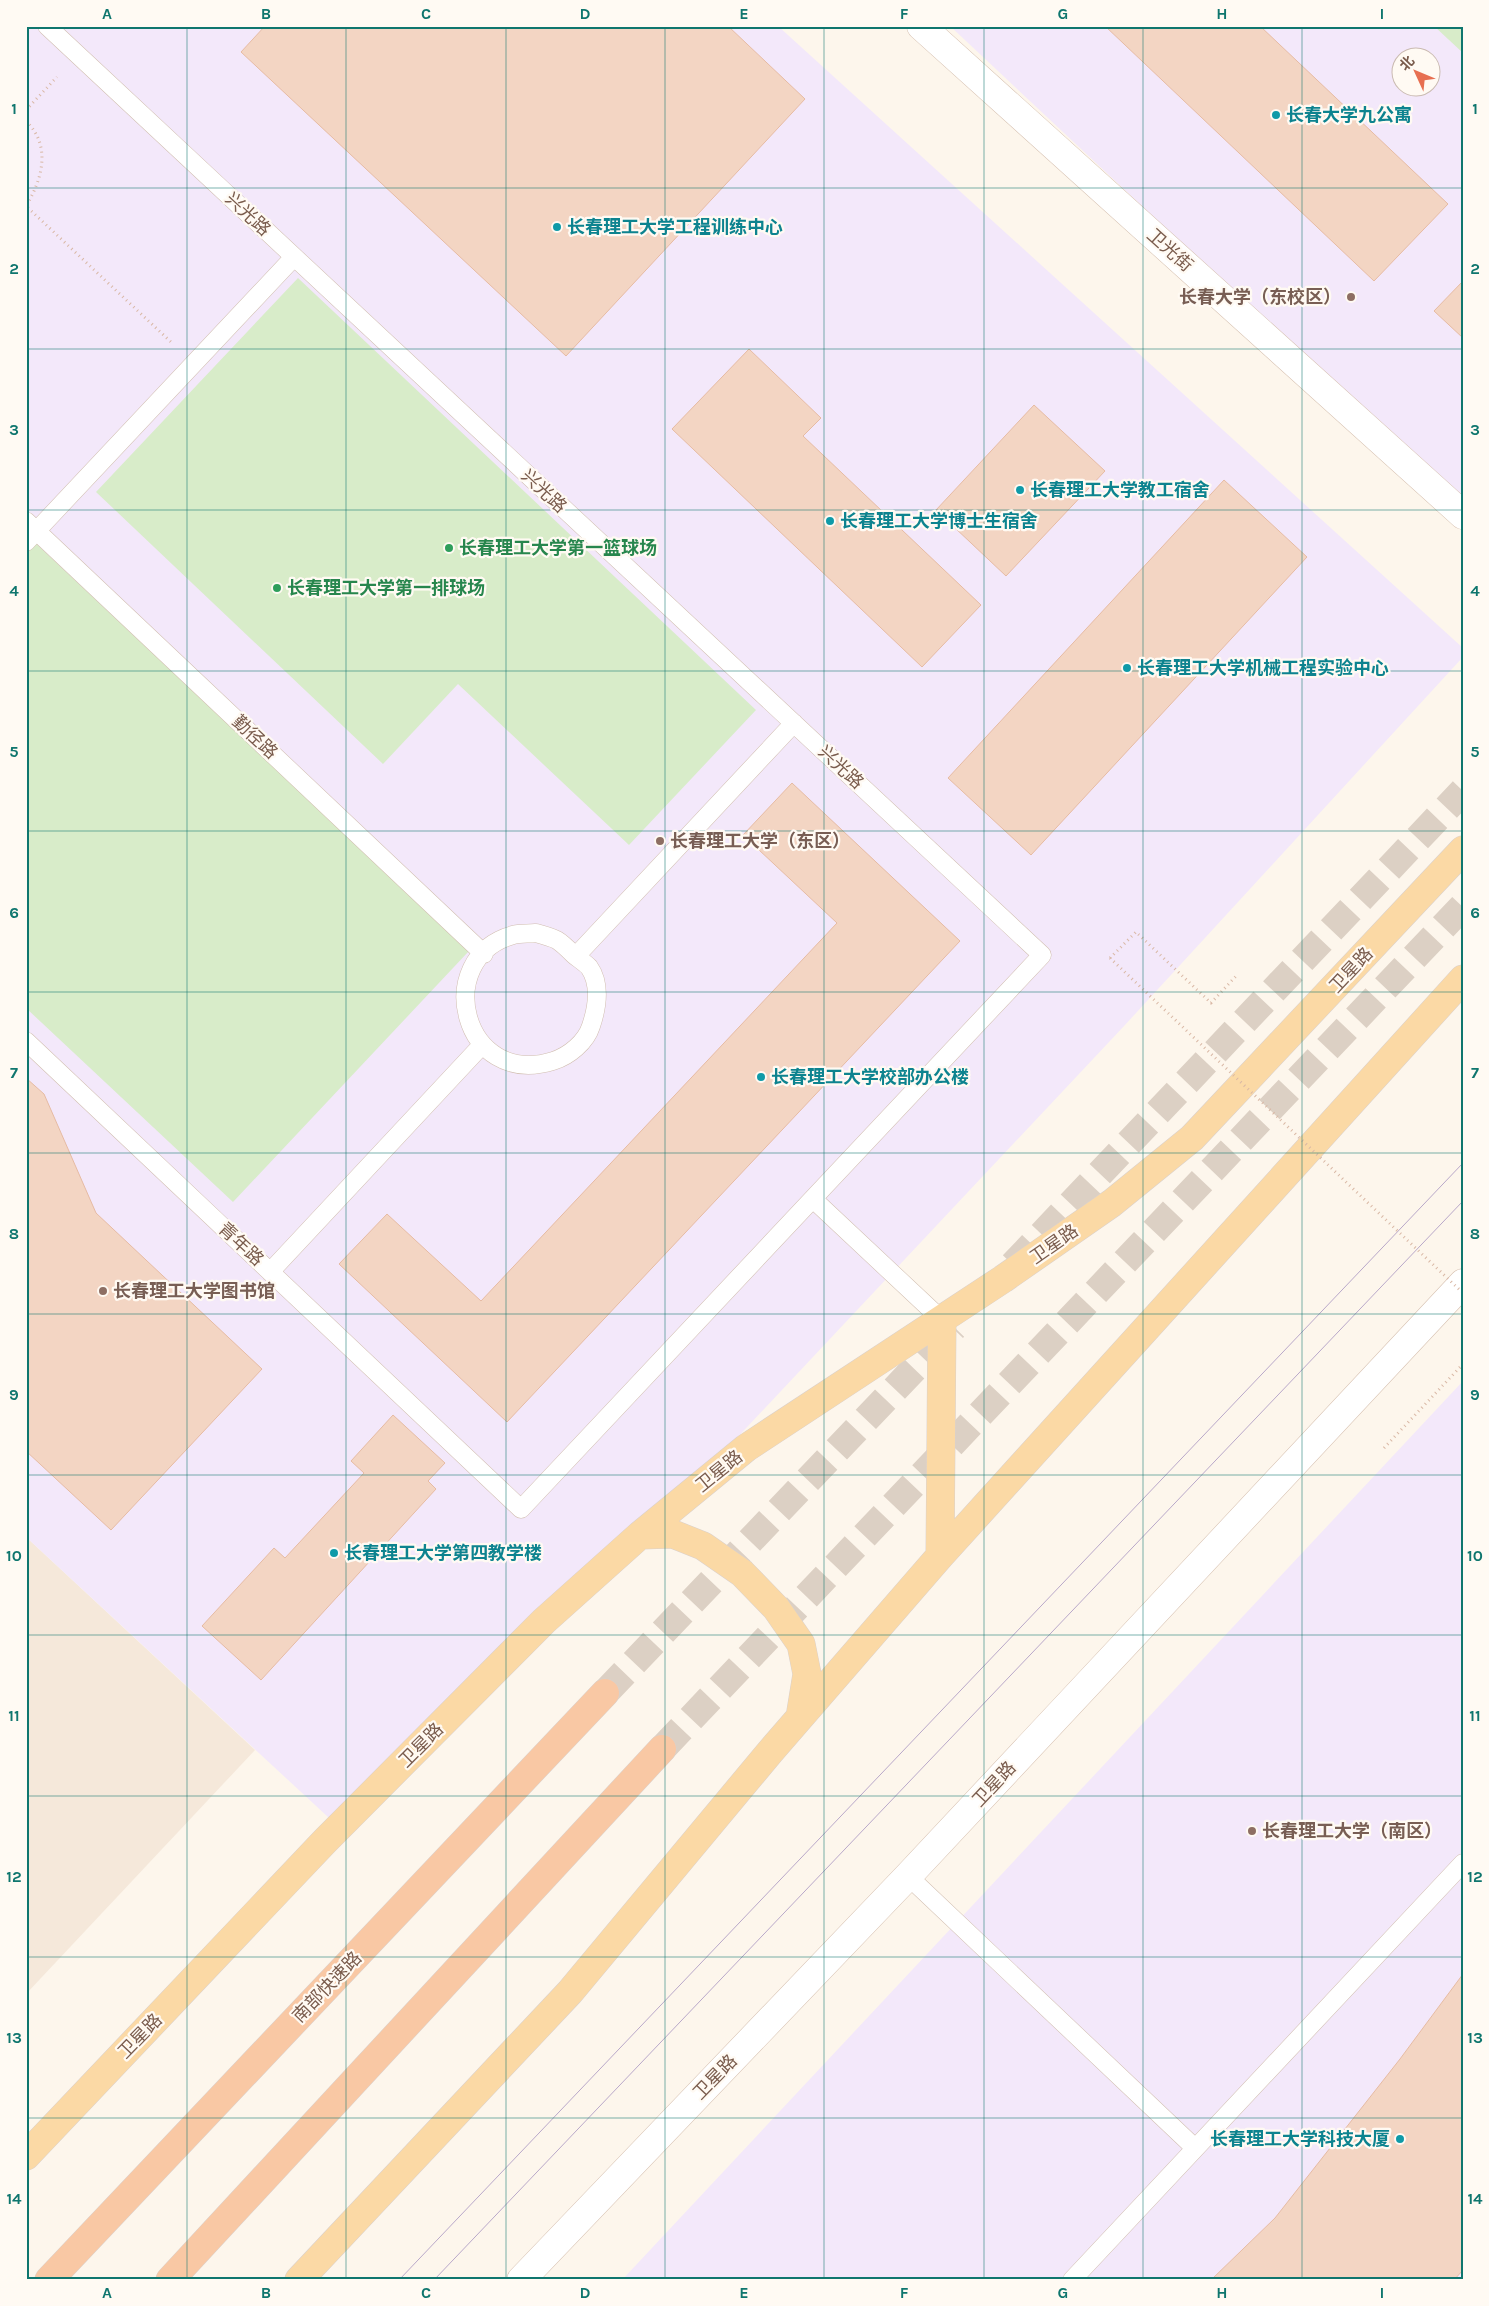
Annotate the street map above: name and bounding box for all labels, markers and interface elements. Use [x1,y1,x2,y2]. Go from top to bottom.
text: A [102,4,112,23]
text: B [261,4,271,23]
text: C [421,4,431,23]
text: D [580,4,591,23]
text: E [739,4,749,23]
text: F [900,4,909,23]
text: G [1058,4,1068,23]
text: H [1216,4,1228,23]
text: I [1380,4,1384,23]
north arrow [1392,48,1442,98]
text: 北 [1396,52,1418,74]
text: 1 [11,99,17,118]
text: 1 [1472,99,1478,118]
place label: 长春大学九公寓 [1286,104,1412,126]
marker: 长春大学九公寓 [1270,109,1282,121]
street label: 兴光路 [221,188,275,240]
place label: 长春理工大学工程训练中心 [567,216,783,238]
marker: 长春理工大学工程训练中心 [551,221,563,233]
street label: 卫光街 [1143,224,1197,276]
text: 2 [9,259,19,278]
text: 2 [1470,259,1480,278]
place label: 长春大学（东校区） [1179,286,1341,308]
marker: 长春大学（东校区） [1345,291,1357,303]
text: 3 [9,420,19,439]
text: 3 [1470,420,1480,439]
street label: 兴光路 [517,465,571,517]
place label: 长春理工大学教工宿舍 [1030,479,1210,501]
marker: 长春理工大学教工宿舍 [1014,484,1026,496]
place label: 长春理工大学博士生宿舍 [840,510,1038,532]
marker: 长春理工大学博士生宿舍 [824,515,836,527]
place label: 长春理工大学第一篮球场 [459,537,657,559]
marker: 长春理工大学第一篮球场 [443,542,455,554]
place label: 长春理工大学第一排球场 [287,577,485,599]
text: 4 [9,581,19,600]
text: 4 [1470,581,1480,600]
marker: 长春理工大学第一排球场 [271,582,283,594]
place label: 长春理工大学机械工程实验中心 [1137,657,1389,679]
marker: 长春理工大学机械工程实验中心 [1121,662,1133,674]
street label: 勤径路 [228,711,282,763]
street label: 兴光路 [814,741,868,793]
text: 5 [9,742,19,761]
text: 5 [1470,742,1480,761]
place label: 长春理工大学（东区） [670,830,850,852]
marker: 长春理工大学（东区） [654,835,666,847]
text: 6 [9,903,19,922]
text: 6 [1470,903,1480,922]
street label: 卫星路 [1325,943,1377,997]
text: 7 [10,1063,18,1082]
text: 7 [1471,1063,1479,1082]
place label: 长春理工大学校部办公楼 [771,1066,969,1088]
marker: 长春理工大学校部办公楼 [755,1071,767,1083]
street label: 青年路 [214,1218,268,1270]
street label: 卫星路 [1026,1220,1082,1268]
text: 8 [9,1224,19,1243]
text: 8 [1470,1224,1480,1243]
place label: 长春理工大学图书馆 [113,1280,275,1302]
marker: 长春理工大学图书馆 [97,1285,109,1297]
text: 9 [9,1385,19,1404]
text: 9 [1470,1385,1480,1404]
street label: 卫星路 [691,1445,747,1497]
place label: 长春理工大学第四教学楼 [344,1542,542,1564]
text: 10 [6,1546,22,1565]
text: 10 [1467,1546,1483,1565]
marker: 长春理工大学第四教学楼 [328,1547,340,1559]
text: 11 [8,1706,20,1725]
text: 11 [1469,1706,1481,1725]
street label: 卫星路 [394,1718,448,1772]
street label: 卫星路 [968,1757,1020,1811]
place label: 长春理工大学（南区） [1262,1820,1442,1842]
marker: 长春理工大学（南区） [1246,1825,1258,1837]
text: 12 [6,1867,22,1886]
text: 12 [1467,1867,1483,1886]
street label: 南部快速路 [288,1947,366,2027]
street label: 卫星路 [113,2009,167,2063]
text: 13 [6,2028,22,2047]
text: 13 [1467,2028,1483,2047]
street label: 卫星路 [688,2050,742,2104]
place label: 长春理工大学科技大厦 [1210,2128,1390,2150]
marker: 长春理工大学科技大厦 [1394,2133,1406,2145]
text: 14 [6,2189,22,2208]
text: 14 [1467,2189,1483,2208]
text: A [102,2283,112,2302]
text: B [261,2283,271,2302]
text: C [421,2283,431,2302]
text: D [580,2283,591,2302]
text: E [739,2283,749,2302]
text: F [900,2283,909,2302]
text: G [1058,2283,1068,2302]
text: H [1216,2283,1228,2302]
text: I [1380,2283,1384,2302]

